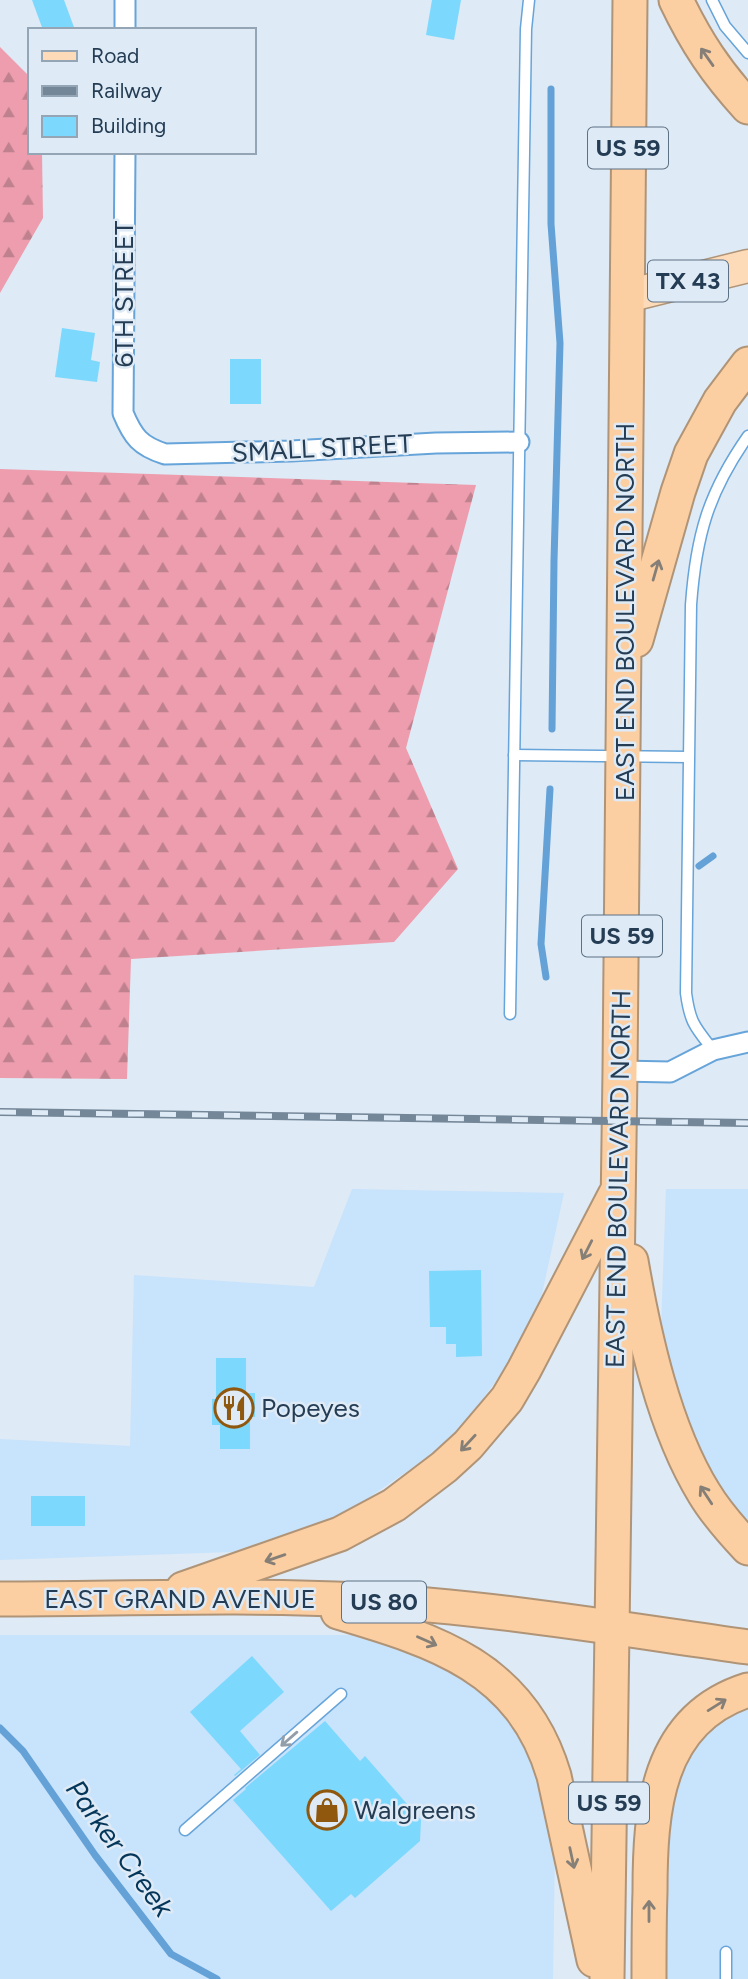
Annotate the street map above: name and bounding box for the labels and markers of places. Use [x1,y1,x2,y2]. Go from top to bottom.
restaurant icon: Popeyes [213,1387,255,1429]
place label: Popeyes [261,1392,360,1424]
shop icon: Walgreens [306,1789,348,1831]
place label: Walgreens [354,1794,476,1826]

